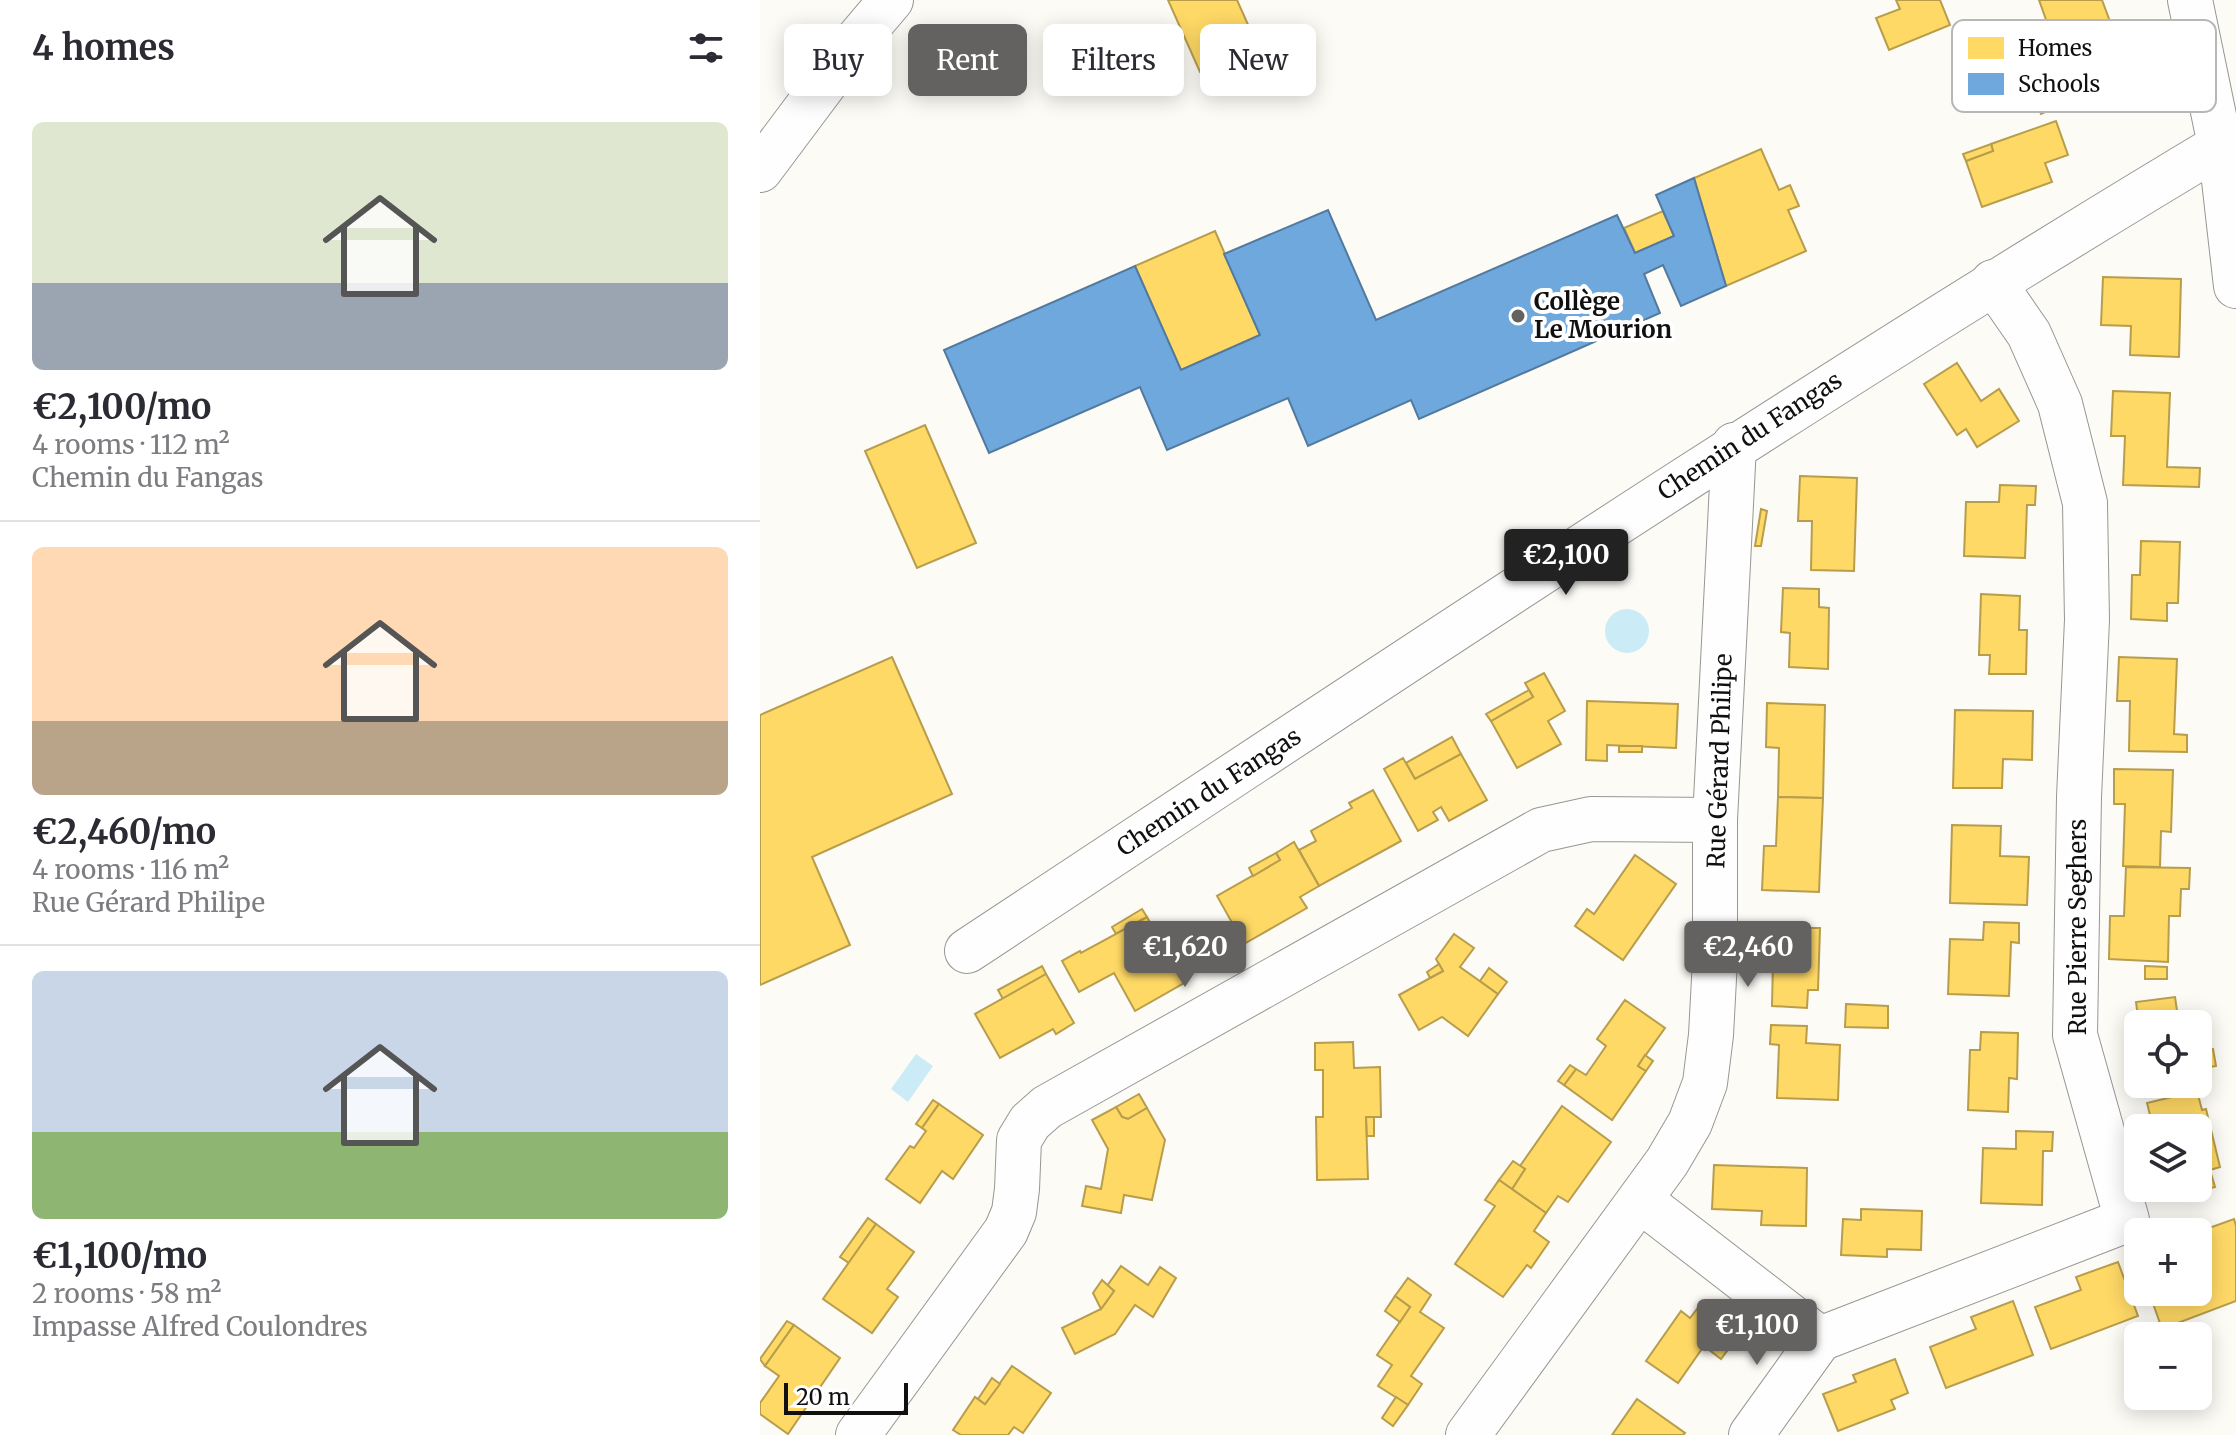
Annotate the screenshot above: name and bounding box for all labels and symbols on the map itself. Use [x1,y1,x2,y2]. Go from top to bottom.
legend [1952,20,2216,112]
text: Homes [2018,34,2092,62]
text: Schools [2018,70,2100,98]
place label: Collège Le Mourion [1534,286,1672,345]
marker: Collège Le Mourion [1509,307,1527,325]
street label: Chemin du Fangas [1652,364,1848,507]
pin: €2,100 [1501,529,1631,597]
street label: Rue Gérard Philipe [1700,653,1739,869]
street label: Chemin du Fangas [1111,720,1307,863]
street label: Rue Pierre Seghers [2062,819,2093,1035]
pin: €1,620 [1120,921,1250,989]
pin: €2,460 [1683,921,1813,989]
pin: €1,100 [1692,1299,1822,1367]
scale bar [784,1379,908,1415]

